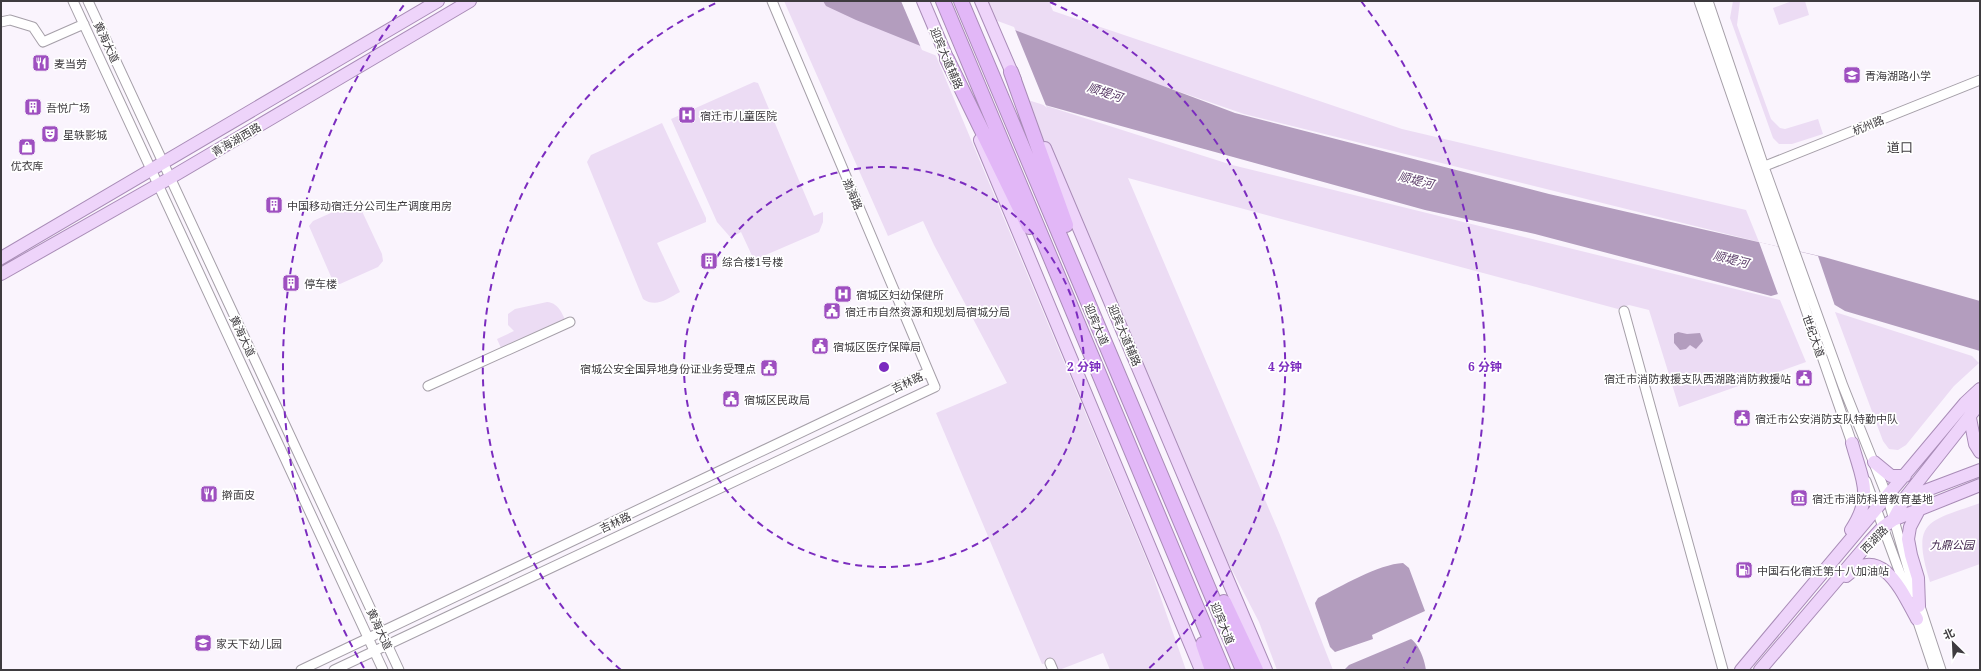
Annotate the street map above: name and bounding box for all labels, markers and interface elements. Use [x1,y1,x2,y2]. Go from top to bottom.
street label: 黄海大道 [91,19,123,65]
street label: 迎宾大道辅路 [927,25,967,91]
restaurant icon: 麦当劳 [31,53,51,73]
place label: 麦当劳 [54,56,87,71]
school or university icon: 青海湖路小学 [1842,65,1862,85]
place label: 青海湖路小学 [1865,68,1931,83]
water label: 顺堤河 [1085,78,1127,106]
building icon: 吾悦广场 [23,97,43,117]
place label: 吾悦广场 [46,100,90,115]
hospital icon: 宿迁市儿童医院 [677,105,697,125]
place label: 宿迁市儿童医院 [700,108,777,123]
street label: 杭州路 [1850,112,1886,138]
street label: 青海湖西路 [208,119,264,159]
theatre icon: 星轶影城 [40,124,60,144]
place label: 星轶影城 [63,127,107,142]
shop icon: 优衣库 [17,137,37,157]
district label: 道口 [1887,138,1913,156]
place label: 优衣库 [11,158,44,173]
water label: 顺堤河 [1396,167,1437,193]
street label: 渤海路 [840,176,866,212]
building icon: 中国移动宿迁分公司生产调度用房 [264,195,284,215]
place label: 中国移动宿迁分公司生产调度用房 [287,198,452,213]
water label: 顺堤河 [1711,246,1752,272]
building icon: 综合楼1号楼 [699,251,719,271]
place label: 综合楼1号楼 [722,254,783,269]
building icon: 停车楼 [281,273,301,293]
place label: 停车楼 [304,276,337,291]
hospital icon: 宿城区妇幼保健所 [833,284,853,304]
place label: 宿城区妇幼保健所 [856,287,944,302]
public building icon: 宿迁市自然资源和规划局宿城分局 [822,301,842,321]
street label: 迎宾大道 [1082,301,1112,347]
street label: 迎宾大道辅路 [1105,302,1145,368]
place label: 宿迁市自然资源和规划局宿城分局 [845,304,1010,319]
street label: 黄海大道 [227,313,259,359]
street label: 世纪大道 [1799,313,1829,359]
public building icon: 宿城区医疗保障局 [810,336,830,356]
place label: 宿城区医疗保障局 [833,339,921,354]
public building icon: 宿城公安全国异地身份证业务受理点 [759,358,779,378]
text: 2 分钟 [1067,358,1101,375]
text: 4 分钟 [1268,358,1302,375]
text: 6 分钟 [1468,358,1502,375]
centre of rings [877,360,891,374]
place label: 宿城公安全国异地身份证业务受理点 [580,361,756,376]
street label: 吉林路 [889,368,925,396]
public building icon: 宿迁市消防救援支队西湖路消防救援站 [1794,368,1814,388]
place label: 宿迁市消防救援支队西湖路消防救援站 [1604,371,1791,386]
public building icon: 宿城区民政局 [721,389,741,409]
place label: 宿城区民政局 [744,392,810,407]
public building icon: 宿迁市公安消防支队特勤中队 [1732,408,1752,428]
place label: 宿迁市公安消防支队特勤中队 [1755,411,1898,426]
restaurant icon: 擀面皮 [199,484,219,504]
place label: 擀面皮 [222,487,255,502]
museum icon: 宿迁市消防科普教育基地 [1789,488,1809,508]
place label: 宿迁市消防科普教育基地 [1812,491,1933,506]
street label: 吉林路 [597,508,633,536]
street label: 西湖路 [1857,522,1891,556]
park label: 九鼎公园 [1930,537,1976,552]
fuel station icon: 中国石化宿迁第十八加油站 [1734,560,1754,580]
place label: 中国石化宿迁第十八加油站 [1757,563,1889,578]
street label: 迎宾大道 [1208,600,1238,646]
street label: 黄海大道 [364,606,396,652]
north arrow [1933,623,1973,663]
text: 北 [1941,624,1957,642]
school or university icon: 家天下幼儿园 [193,633,213,653]
place label: 家天下幼儿园 [216,636,282,651]

